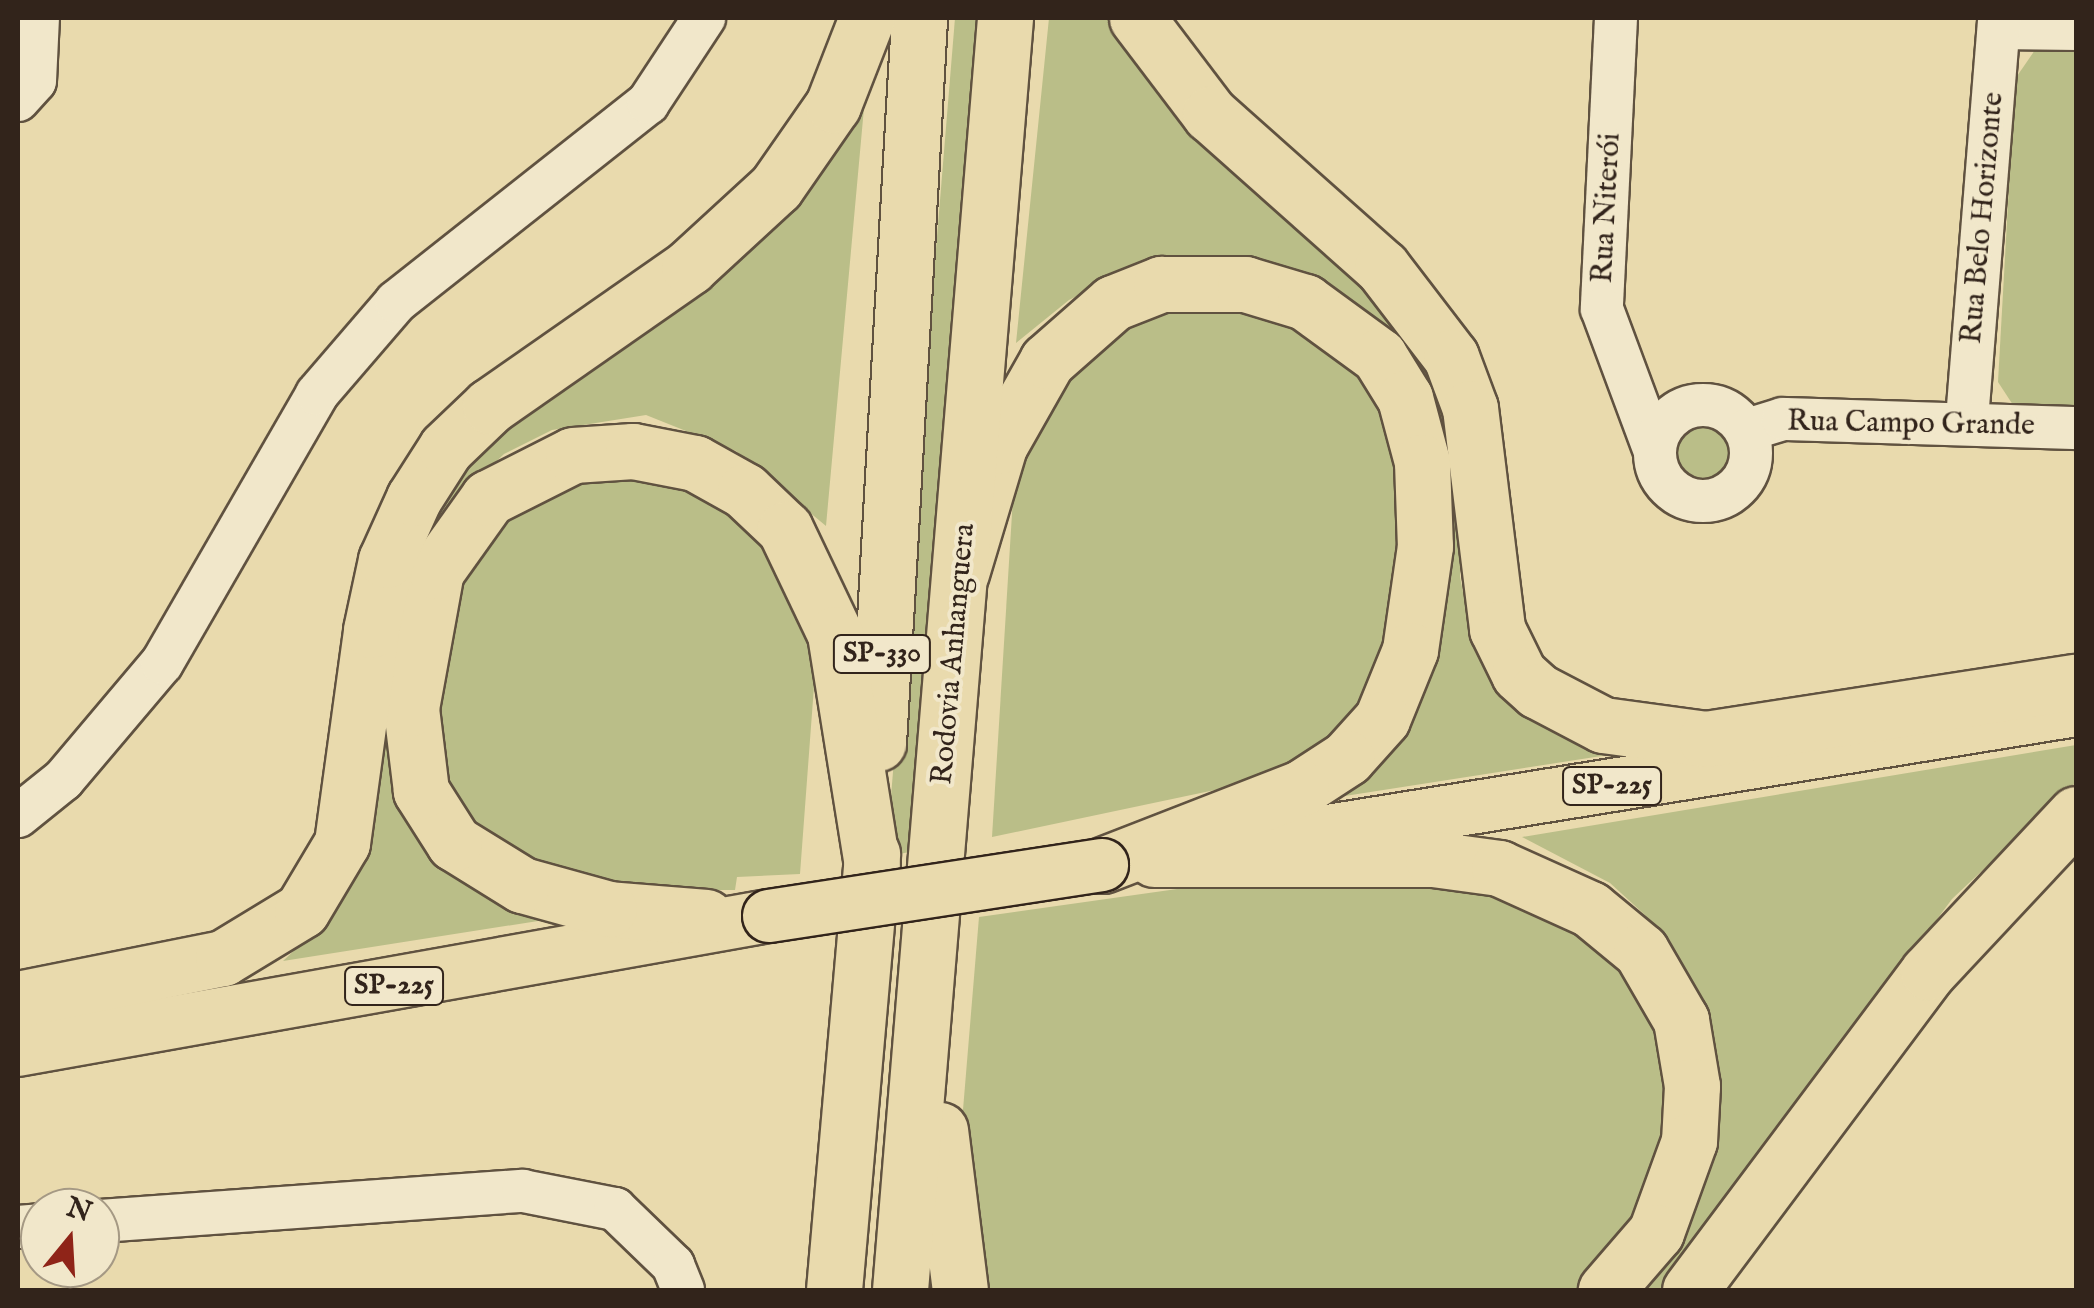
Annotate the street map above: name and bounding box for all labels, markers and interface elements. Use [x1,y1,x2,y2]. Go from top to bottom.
street label: Rua Belo Horizonte [1954,91,2012,345]
street label: Rua Niterói [1585,132,1629,284]
street label: Rua Campo Grande [1787,404,2035,444]
street label: Rodovia Anhanguera [925,522,983,786]
road number: SP-330 [832,631,932,677]
road number: SP-225 [1562,763,1662,809]
road number: SP-225 [344,963,444,1009]
north arrow [20,1188,120,1288]
text: N [62,1191,96,1231]

